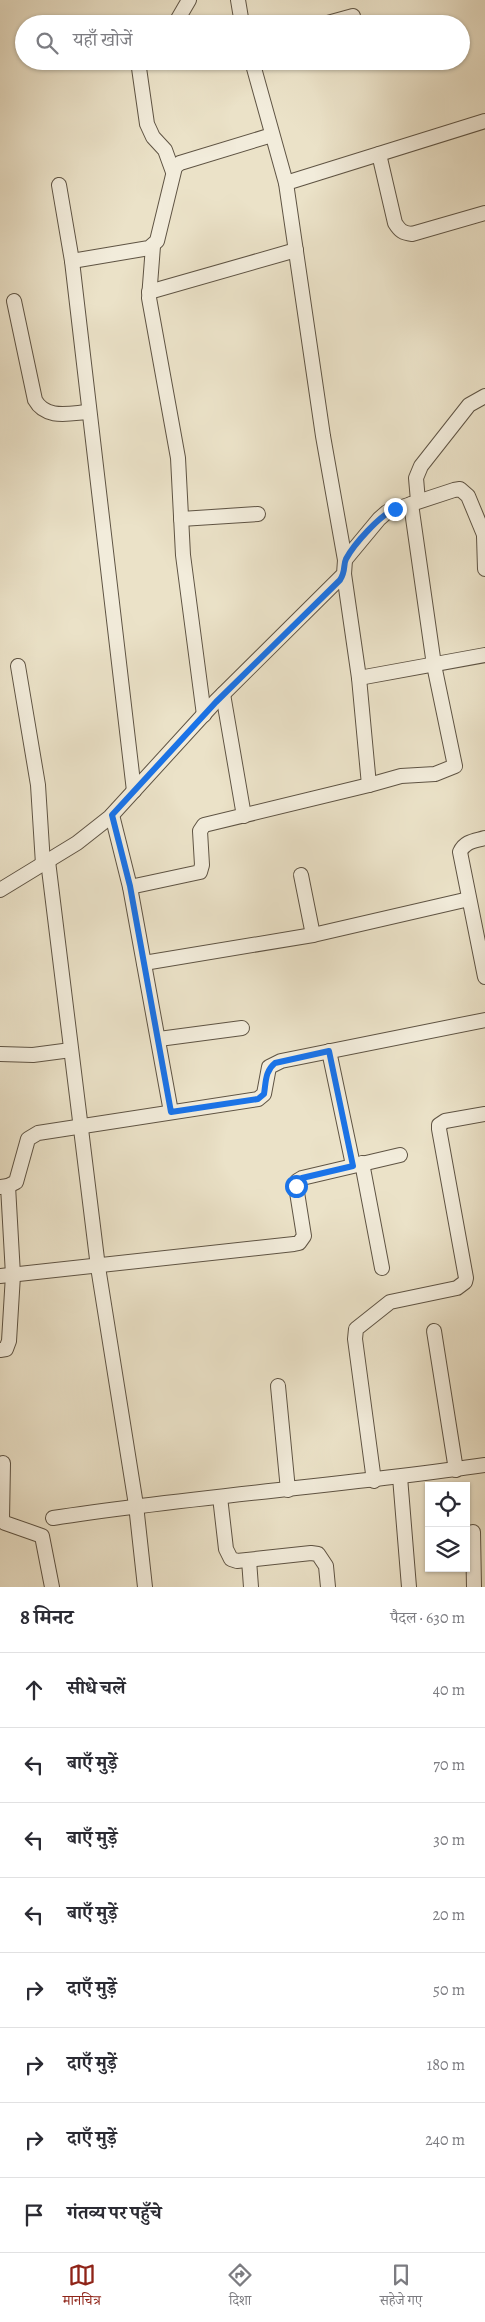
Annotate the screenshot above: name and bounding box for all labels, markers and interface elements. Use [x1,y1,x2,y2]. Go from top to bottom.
search box [15,15,470,70]
text: यहाँ खोजें [73,27,132,53]
icon: search [33,29,61,57]
route end [384,498,407,521]
route start [285,1175,308,1198]
map controls [425,1482,470,1572]
button: locate [425,1482,470,1527]
button: layers [425,1527,470,1572]
text: 8 मिनट [20,1603,74,1631]
text: पैदल · 630 m [390,1607,465,1629]
text: सीधे चलें [67,1675,125,1701]
icon: ahead [20,1676,48,1704]
text: 40 m [433,1679,465,1701]
text: बाएँ मुड़ें [67,1750,117,1776]
icon: left [20,1751,48,1779]
text: 70 m [433,1754,465,1776]
text: बाएँ मुड़ें [67,1825,117,1851]
icon: left [20,1826,48,1854]
text: 30 m [433,1829,465,1851]
text: बाएँ मुड़ें [67,1900,117,1926]
icon: left [20,1901,48,1929]
text: 20 m [432,1904,465,1926]
text: दाएँ मुड़ें [67,1975,117,2001]
icon: right [20,1976,48,2004]
text: 50 m [433,1979,465,2001]
text: दाएँ मुड़ें [67,2050,117,2076]
icon: right [20,2051,48,2079]
text: 180 m [427,2054,465,2076]
text: दाएँ मुड़ें [67,2125,117,2151]
icon: right [20,2126,48,2154]
text: 240 m [425,2129,465,2151]
text: गंतव्य पर पहुँचे [67,2200,162,2226]
icon: arrive [20,2201,48,2229]
tab: मानचित्र [63,2261,101,2314]
tab: दिशा [226,2261,254,2314]
tab: सहेजे गए [380,2261,422,2314]

